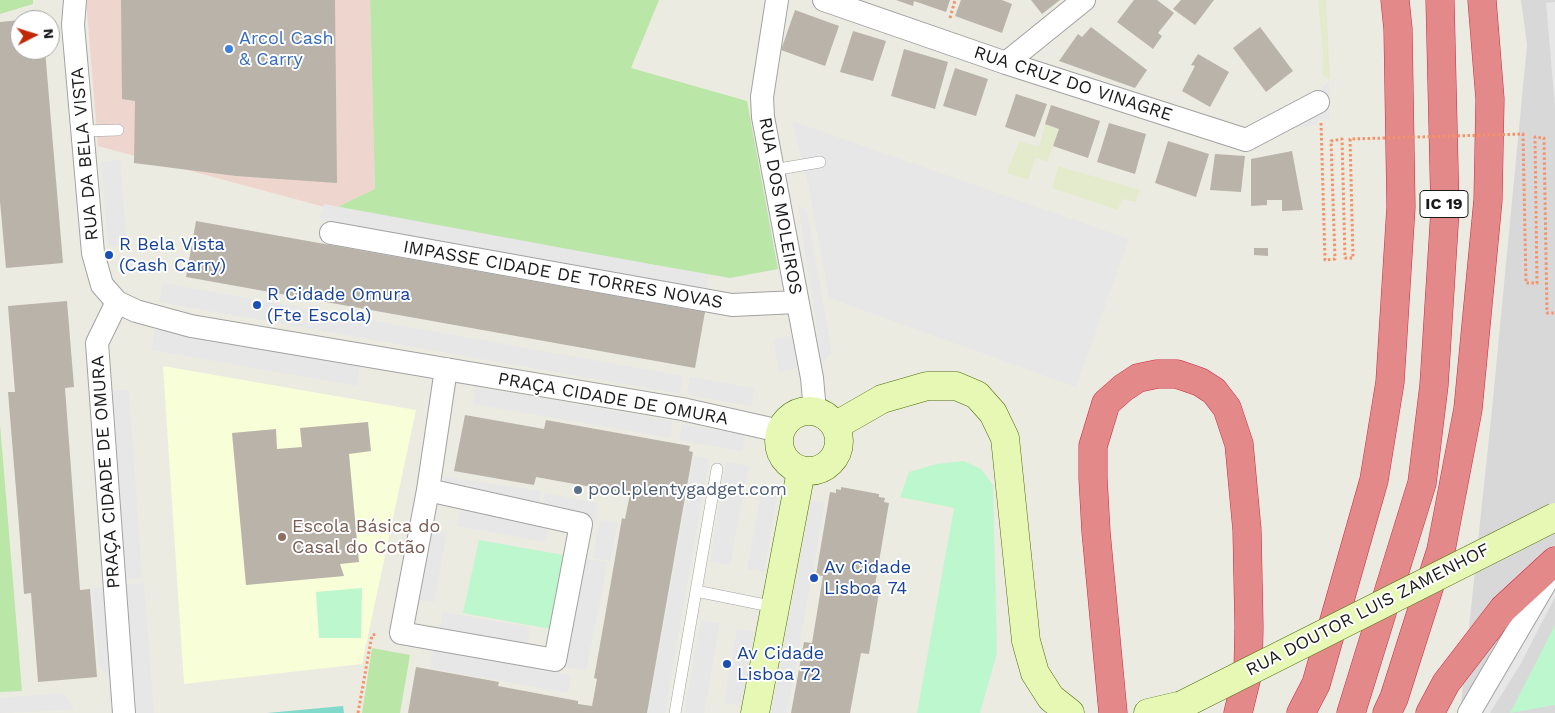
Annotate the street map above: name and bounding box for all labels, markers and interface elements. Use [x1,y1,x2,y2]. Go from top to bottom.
north arrow [10,10,60,60]
text: N [41,28,57,40]
place label: Arcol Cash & Carry [239,28,334,70]
street label: RUA CRUZ DO VINAGRE [971,42,1175,126]
marker: Arcol Cash & Carry [223,43,235,55]
street label: RUA DA BELA VISTA [67,66,103,242]
street label: RUA DOS MOLEIROS [754,116,806,296]
road number: IC 19 [1420,190,1468,218]
place label: R Bela Vista (Cash Carry) [119,234,226,276]
street label: IMPASSE CIDADE DE TORRES NOVAS [402,236,724,314]
marker: R Bela Vista (Cash Carry) [103,249,115,261]
place label: R Cidade Omura (Fte Escola) [267,284,410,326]
marker: R Cidade Omura (Fte Escola) [251,299,263,311]
street label: PRAÇA CIDADE DE OMURA [87,355,125,589]
street label: PRAÇA CIDADE DE OMURA [496,368,730,430]
place label: pool.plentygadget.com [588,479,787,501]
marker: pool.plentygadget.com [572,484,584,496]
place label: Escola Básica do Casal do Cotão [292,516,440,558]
marker: Escola Básica do Casal do Cotão [276,531,288,543]
street label: RUA DOUTOR LUIS ZAMENHOF [1242,539,1494,681]
place label: Av Cidade Lisboa 74 [824,557,911,600]
marker: Av Cidade Lisboa 74 [808,572,820,584]
place label: Av Cidade Lisboa 72 [737,643,824,686]
marker: Av Cidade Lisboa 72 [721,658,733,670]

